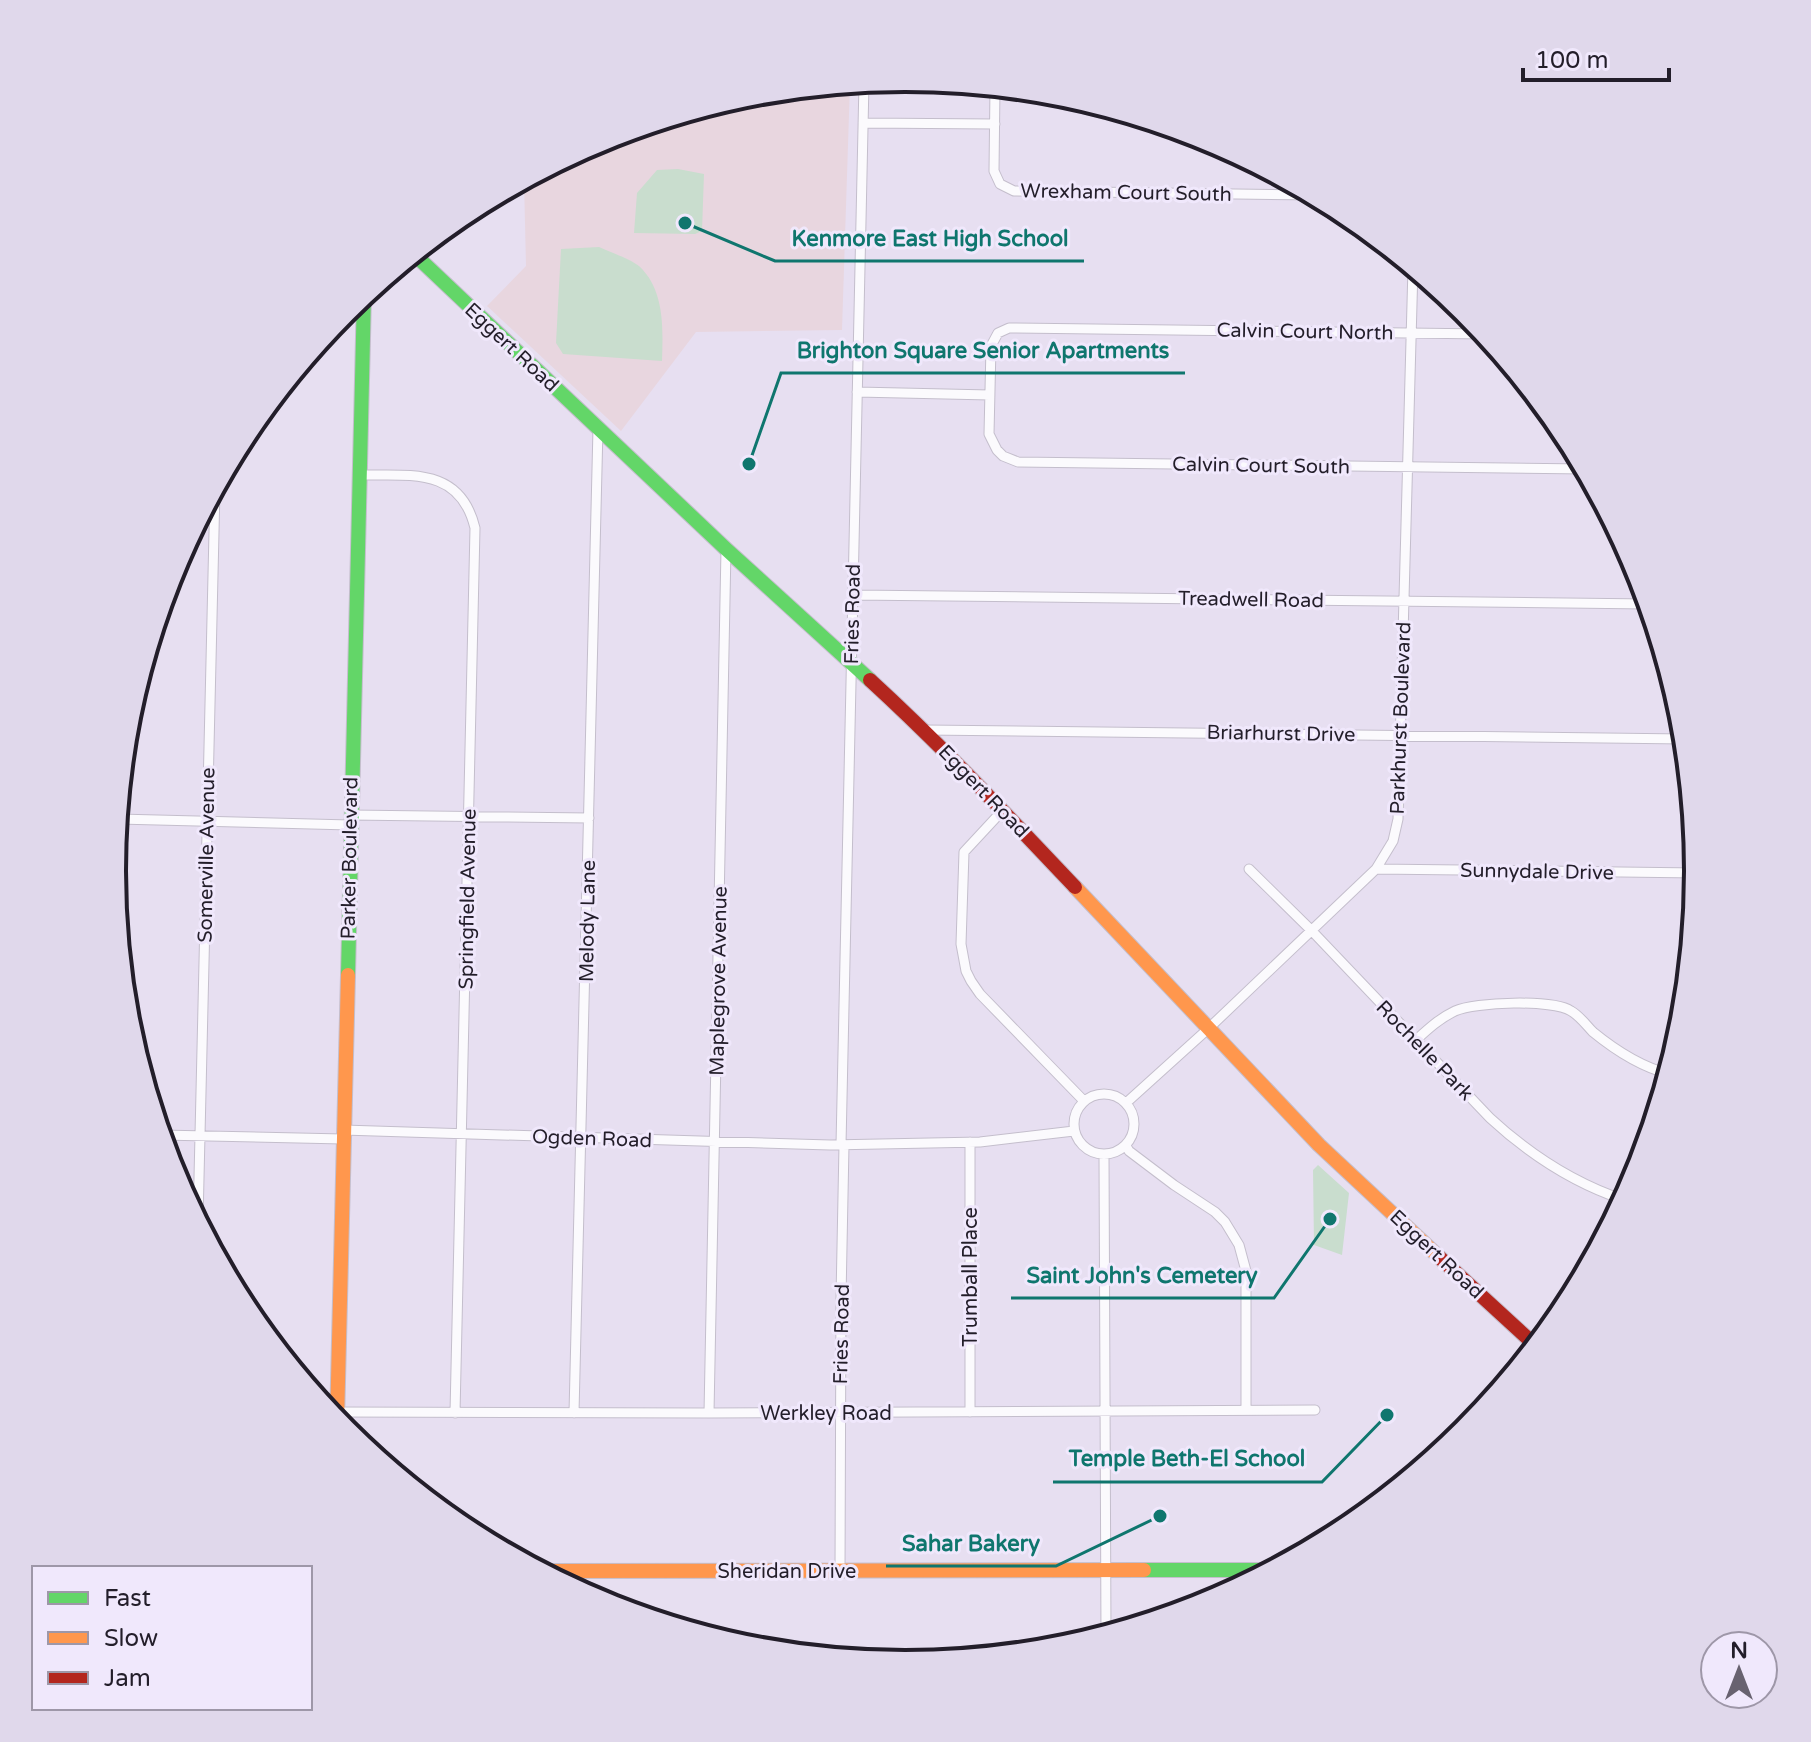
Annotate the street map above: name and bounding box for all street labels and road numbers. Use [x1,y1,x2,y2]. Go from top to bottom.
street label: Wrexham Court South [1020,179,1232,207]
street label: Eggert Road [459,298,563,397]
street label: Calvin Court North [1216,318,1394,346]
street label: Calvin Court South [1172,452,1350,480]
street label: Fries Road [840,563,866,665]
street label: Treadwell Road [1178,587,1324,613]
street label: Parkhurst Boulevard [1386,621,1416,815]
street label: Briarhurst Drive [1206,721,1356,747]
street label: Eggert Road [933,740,1034,843]
street label: Somerville Avenue [193,767,221,943]
street label: Parker Boulevard [337,776,363,940]
street label: Springfield Avenue [454,808,482,990]
street label: Sunnydale Drive [1460,859,1614,885]
street label: Melody Lane [575,860,601,982]
street label: Maplegrove Avenue [705,886,733,1076]
street label: Rochelle Park [1371,996,1478,1106]
street label: Ogden Road [532,1125,652,1153]
street label: Eggert Road [1384,1205,1488,1304]
street label: Trumball Place [959,1207,983,1347]
street label: Fries Road [829,1283,855,1385]
street label: Werkley Road [760,1402,892,1426]
street label: Sheridan Drive [718,1560,856,1584]

